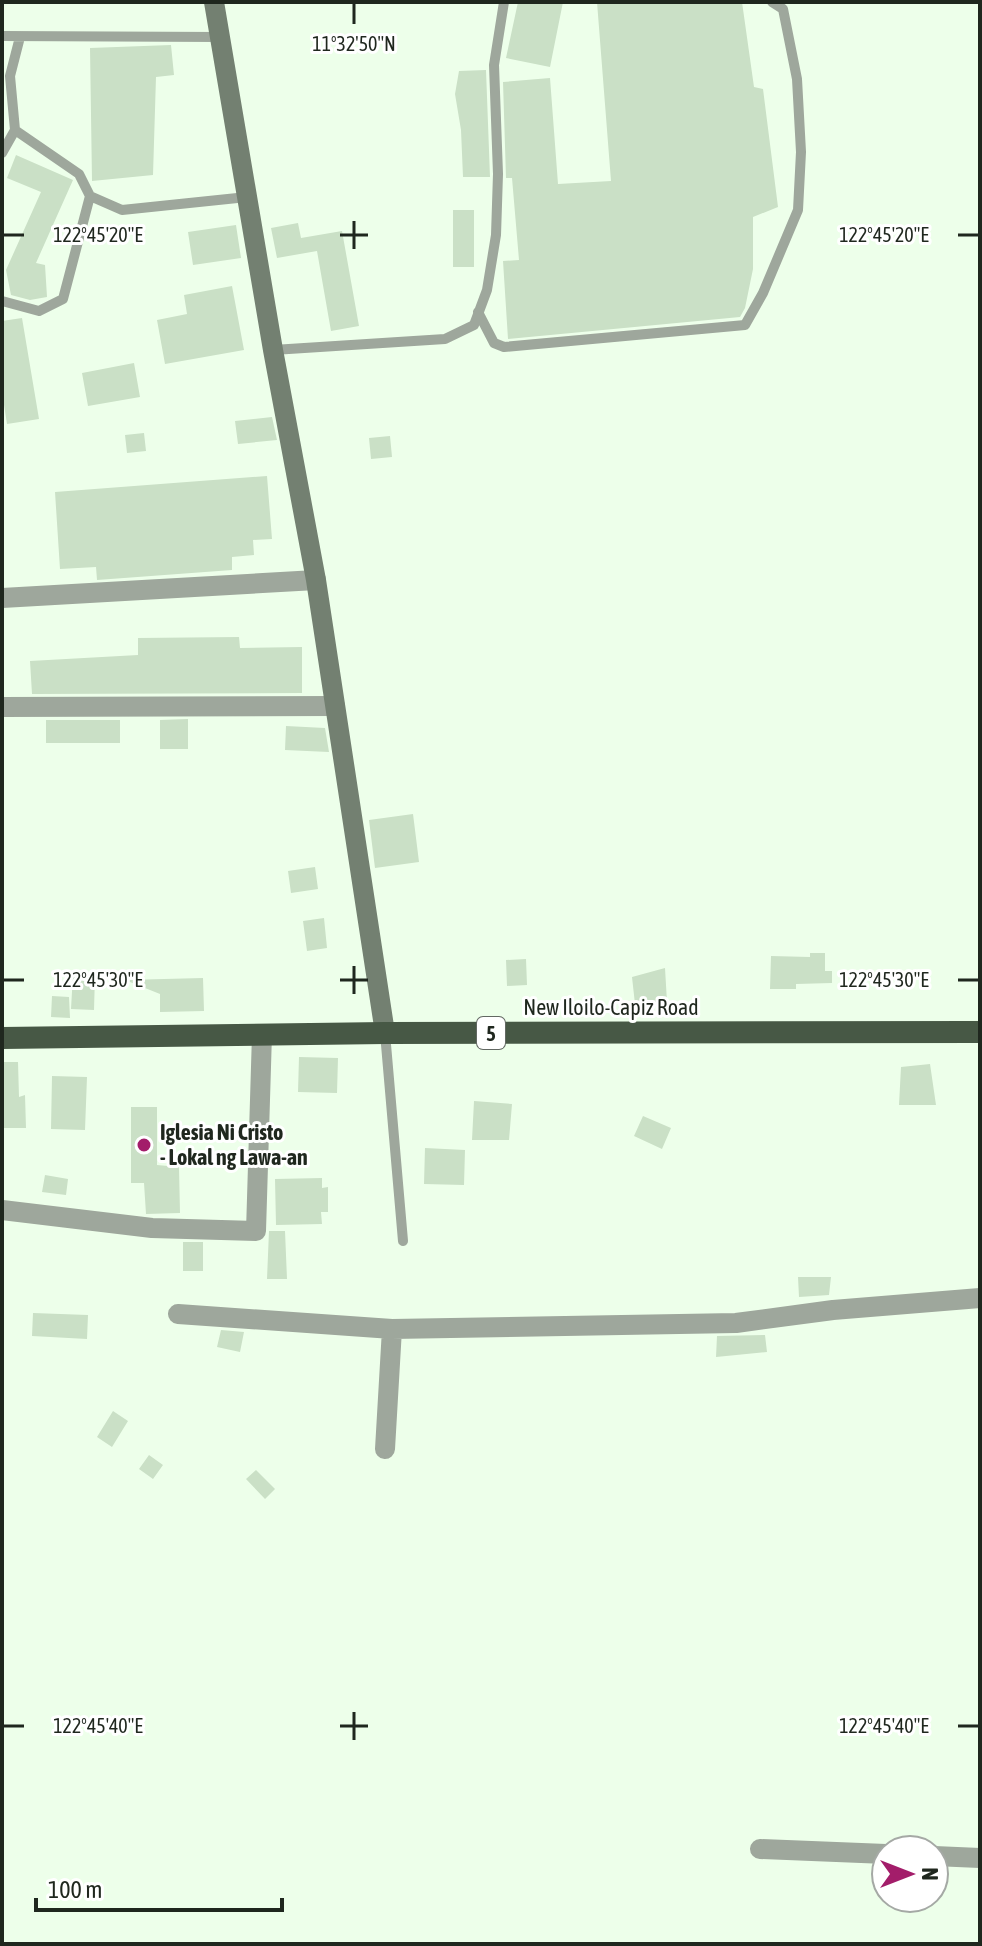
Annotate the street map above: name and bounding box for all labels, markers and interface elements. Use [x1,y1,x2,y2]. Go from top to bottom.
text: 11°32'50"N [312,32,396,55]
text: 122°45'20"E [53,223,143,246]
text: 122°45'20"E [839,223,929,246]
text: 122°45'30"E [53,968,143,991]
text: 122°45'30"E [839,968,929,991]
street label: New Iloilo-Capiz Road [523,994,699,1020]
road number: 5 [477,1017,505,1049]
place label: Iglesia Ni Cristo - Lokal ng Lawa-an [160,1119,308,1170]
marker: Iglesia Ni Cristo - Lokal ng Lawa-an [135,1136,153,1154]
text: 122°45'40"E [53,1714,143,1737]
text: 122°45'40"E [839,1714,929,1737]
north arrow [870,1834,950,1914]
scale bar [36,1862,282,1912]
text: N [917,1868,943,1880]
text: 100 m [48,1876,102,1903]

